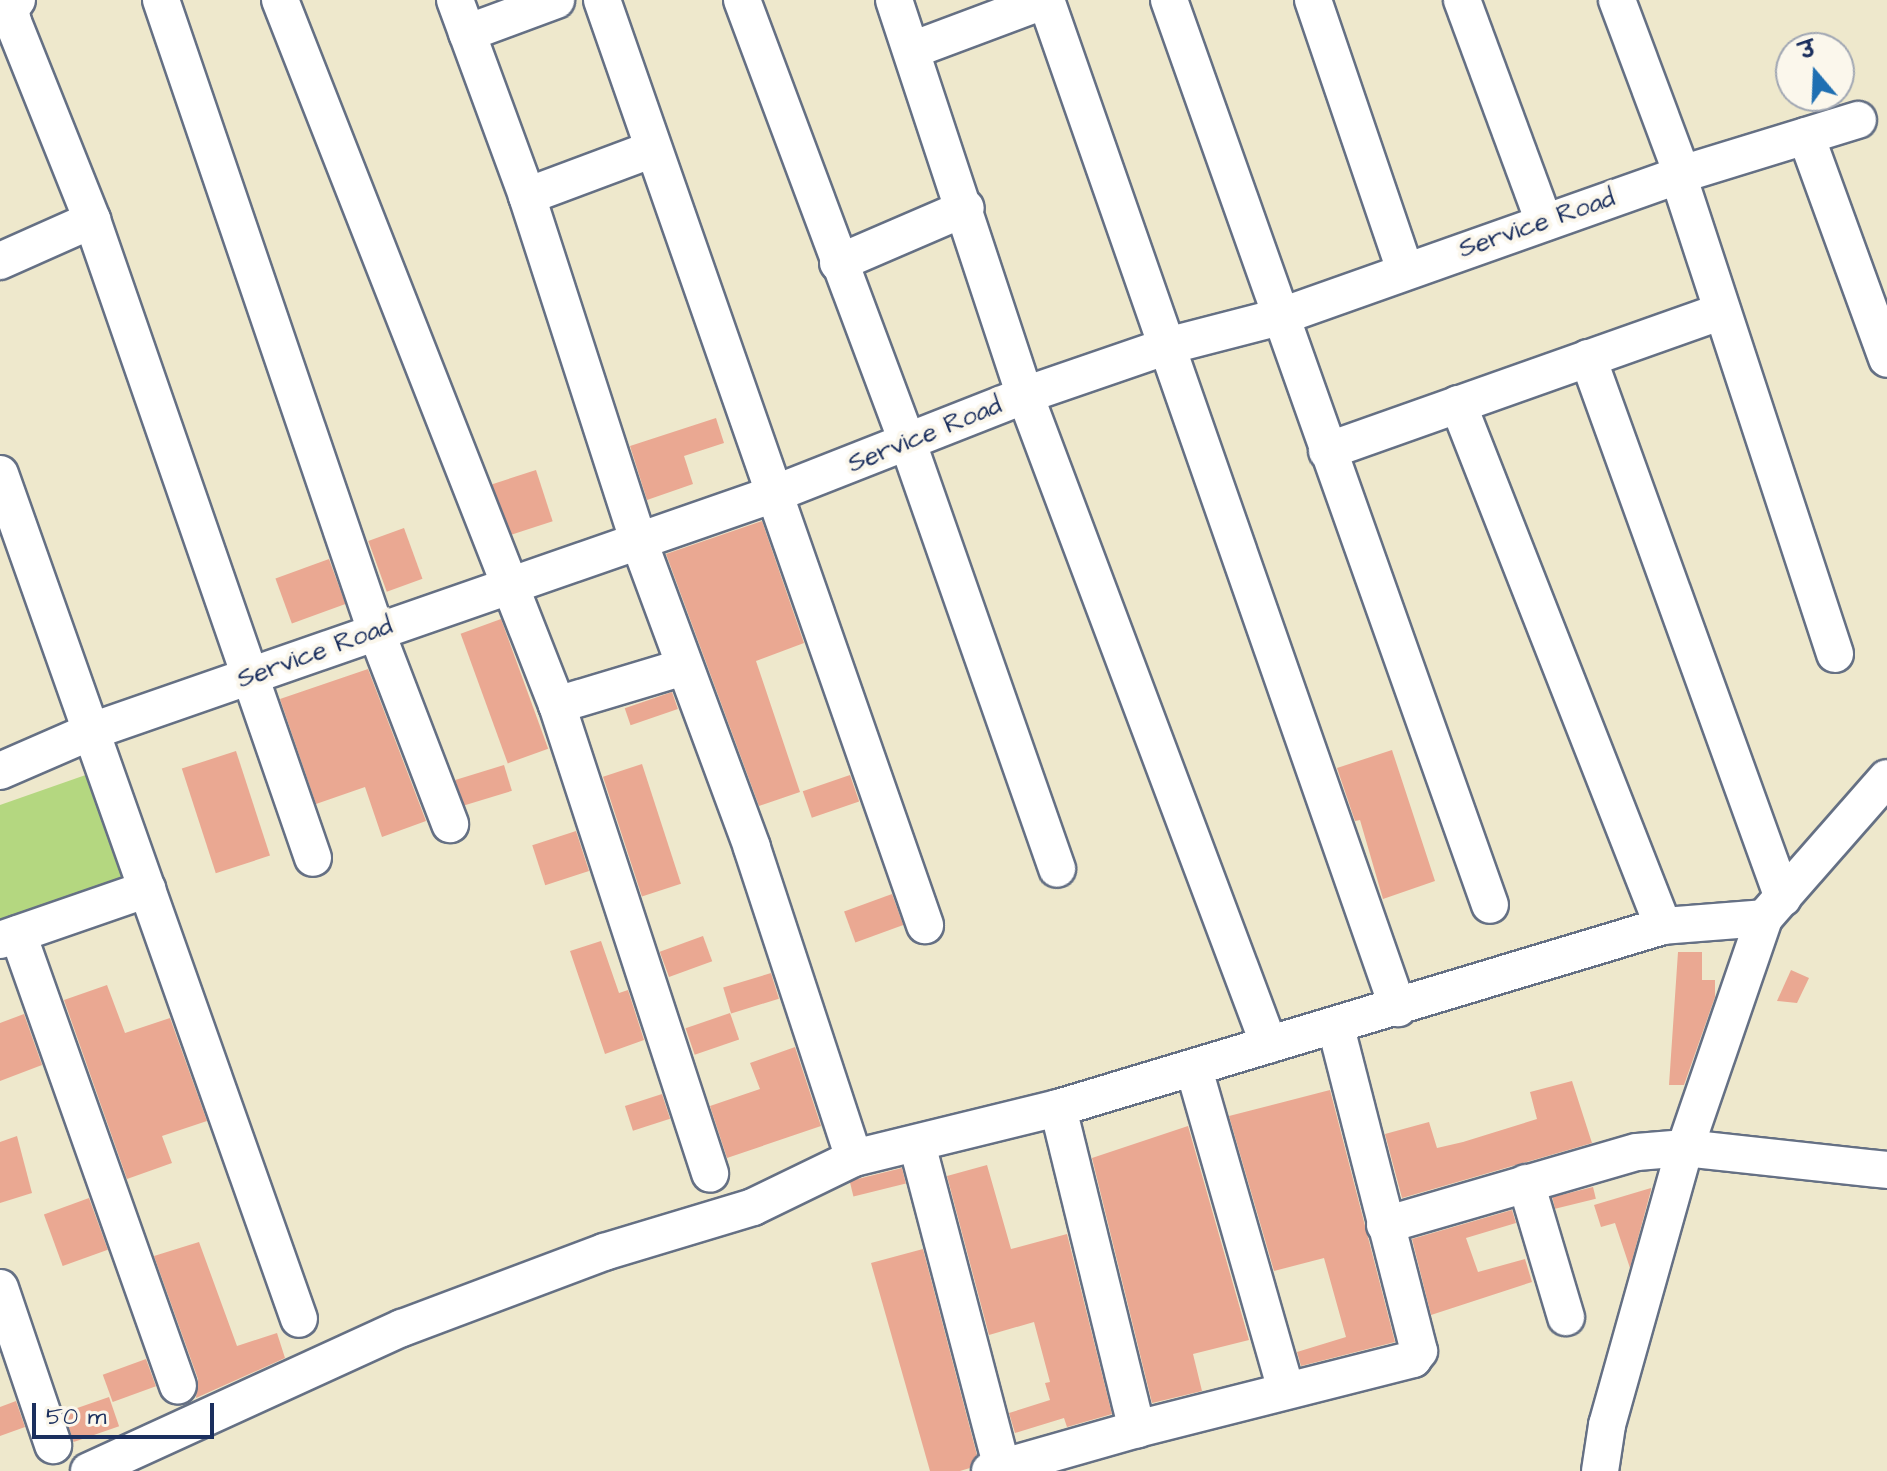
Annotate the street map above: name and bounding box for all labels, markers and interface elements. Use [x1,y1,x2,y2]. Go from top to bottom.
north arrow [1775,32,1855,112]
text: उ [1796,34,1820,68]
street label: Service Road [1455,183,1619,265]
street label: Service Road [844,390,1006,480]
street label: Service Road [233,610,397,696]
scale bar [36,1387,218,1437]
text: 50 m [46,1400,106,1434]

